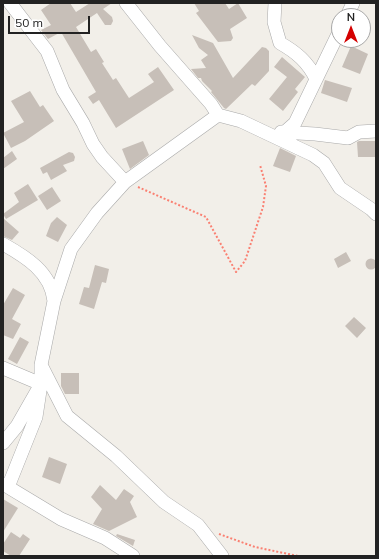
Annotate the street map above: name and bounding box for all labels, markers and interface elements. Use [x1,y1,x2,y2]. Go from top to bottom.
scale bar [10,8,92,34]
north arrow [331,8,371,48]
text: N [347,10,355,24]
text: 50 m [15,15,43,30]

